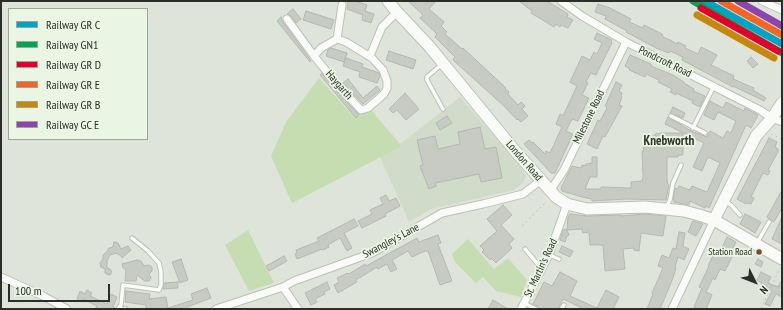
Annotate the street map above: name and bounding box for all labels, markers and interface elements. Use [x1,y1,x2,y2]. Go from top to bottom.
legend [8,8,148,140]
text: Railway GR C [46,17,100,32]
text: Railway GN1 [46,37,98,52]
street label: Pondcroft Road [636,43,694,81]
text: Railway GR D [46,57,101,72]
street label: Haygarth [323,68,355,102]
text: Railway GR E [46,77,100,92]
street label: Milestone Road [570,88,608,146]
text: Railway GR B [46,97,100,112]
text: Railway GC E [46,117,99,132]
district label: Knebworth [644,133,694,149]
street label: London Road [503,138,545,184]
street label: Swangley's Lane [361,221,421,261]
street label: St. Martin's Road [522,237,560,299]
place label: Station Road [708,246,752,258]
marker: Station Road [754,247,764,257]
north arrow [735,262,775,302]
scale bar [10,276,112,302]
text: 100 m [15,283,42,298]
text: N [757,283,771,297]

